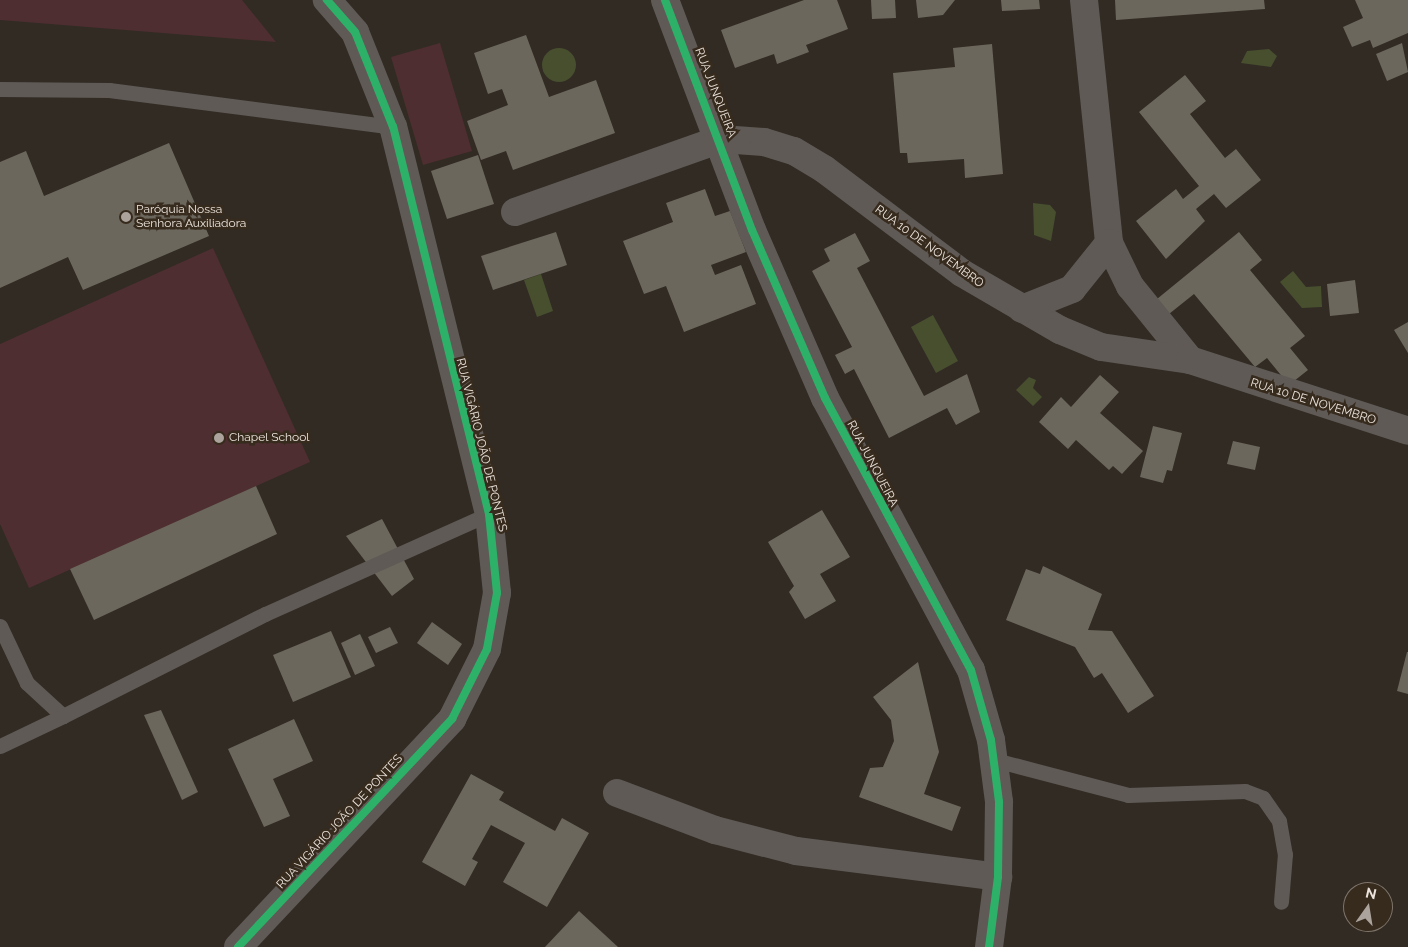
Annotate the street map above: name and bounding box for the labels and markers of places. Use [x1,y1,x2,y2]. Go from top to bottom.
place label: Paróquia Nossa Senhora Auxiliadora [136,203,247,231]
marker: Paróquia Nossa Senhora Auxiliadora [120,211,132,223]
place label: Chapel School [229,431,310,445]
marker: Chapel School [213,432,225,444]

